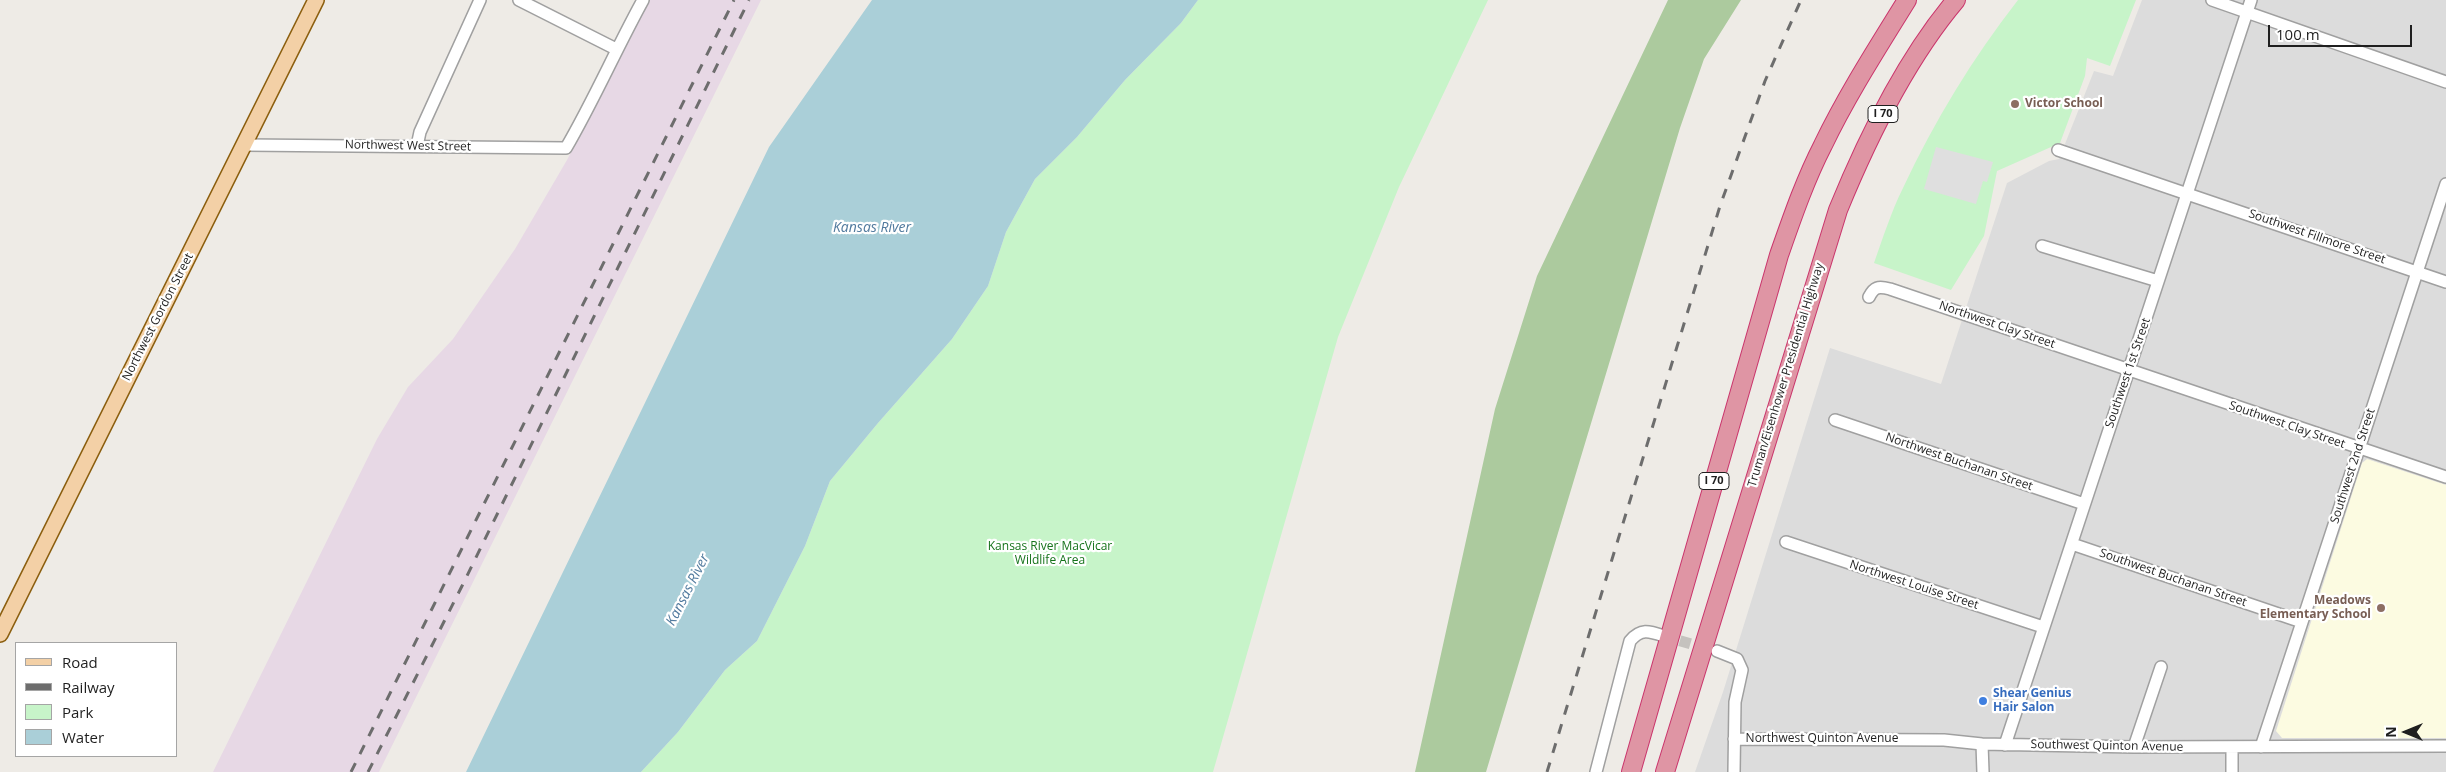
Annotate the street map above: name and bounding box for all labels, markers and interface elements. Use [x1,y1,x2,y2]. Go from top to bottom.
scale bar [2271,15,2415,47]
text: 100 m [2276,24,2320,44]
place label: Victor School [2025,97,2103,111]
marker: Victor School [2009,98,2021,110]
road number: I 70 [1868,106,1898,122]
street label: Northwest West Street [345,138,471,154]
street label: Southwest Fillmore Street [2247,207,2387,267]
water label: Kansas River [833,220,911,236]
street label: Northwest Gordon Street [119,251,197,383]
street label: Truman/Eisenhower Presidential Highway [1745,261,1827,489]
street label: Northwest Clay Street [1937,298,2057,352]
street label: Southwest 1st Street [2102,316,2154,430]
street label: Southwest Clay Street [2227,398,2347,452]
street label: Southwest 2nd Street [2328,407,2378,525]
street label: Northwest Buchanan Street [1883,430,2035,494]
road number: I 70 [1699,472,1729,490]
park label: Kansas River MacVicar Wildlife Area [988,540,1112,568]
street label: Southwest Buchanan Street [2097,546,2249,610]
water label: Kansas River [663,551,713,629]
street label: Northwest Louise Street [1848,557,1980,613]
place label: Meadows Elementary School [2260,594,2371,622]
marker: Meadows Elementary School [2375,602,2387,614]
legend [15,642,178,757]
text: Road [62,652,98,672]
text: Railway [62,677,115,697]
place label: Shear Genius Hair Salon [1993,687,2072,715]
marker: Shear Genius Hair Salon [1977,695,1989,707]
text: Park [62,702,93,722]
north arrow [2381,707,2431,757]
text: N [2381,726,2400,738]
text: Water [62,727,104,747]
street label: Northwest Quinton Avenue [1746,732,1898,746]
street label: Southwest Quinton Avenue [2030,737,2184,755]

